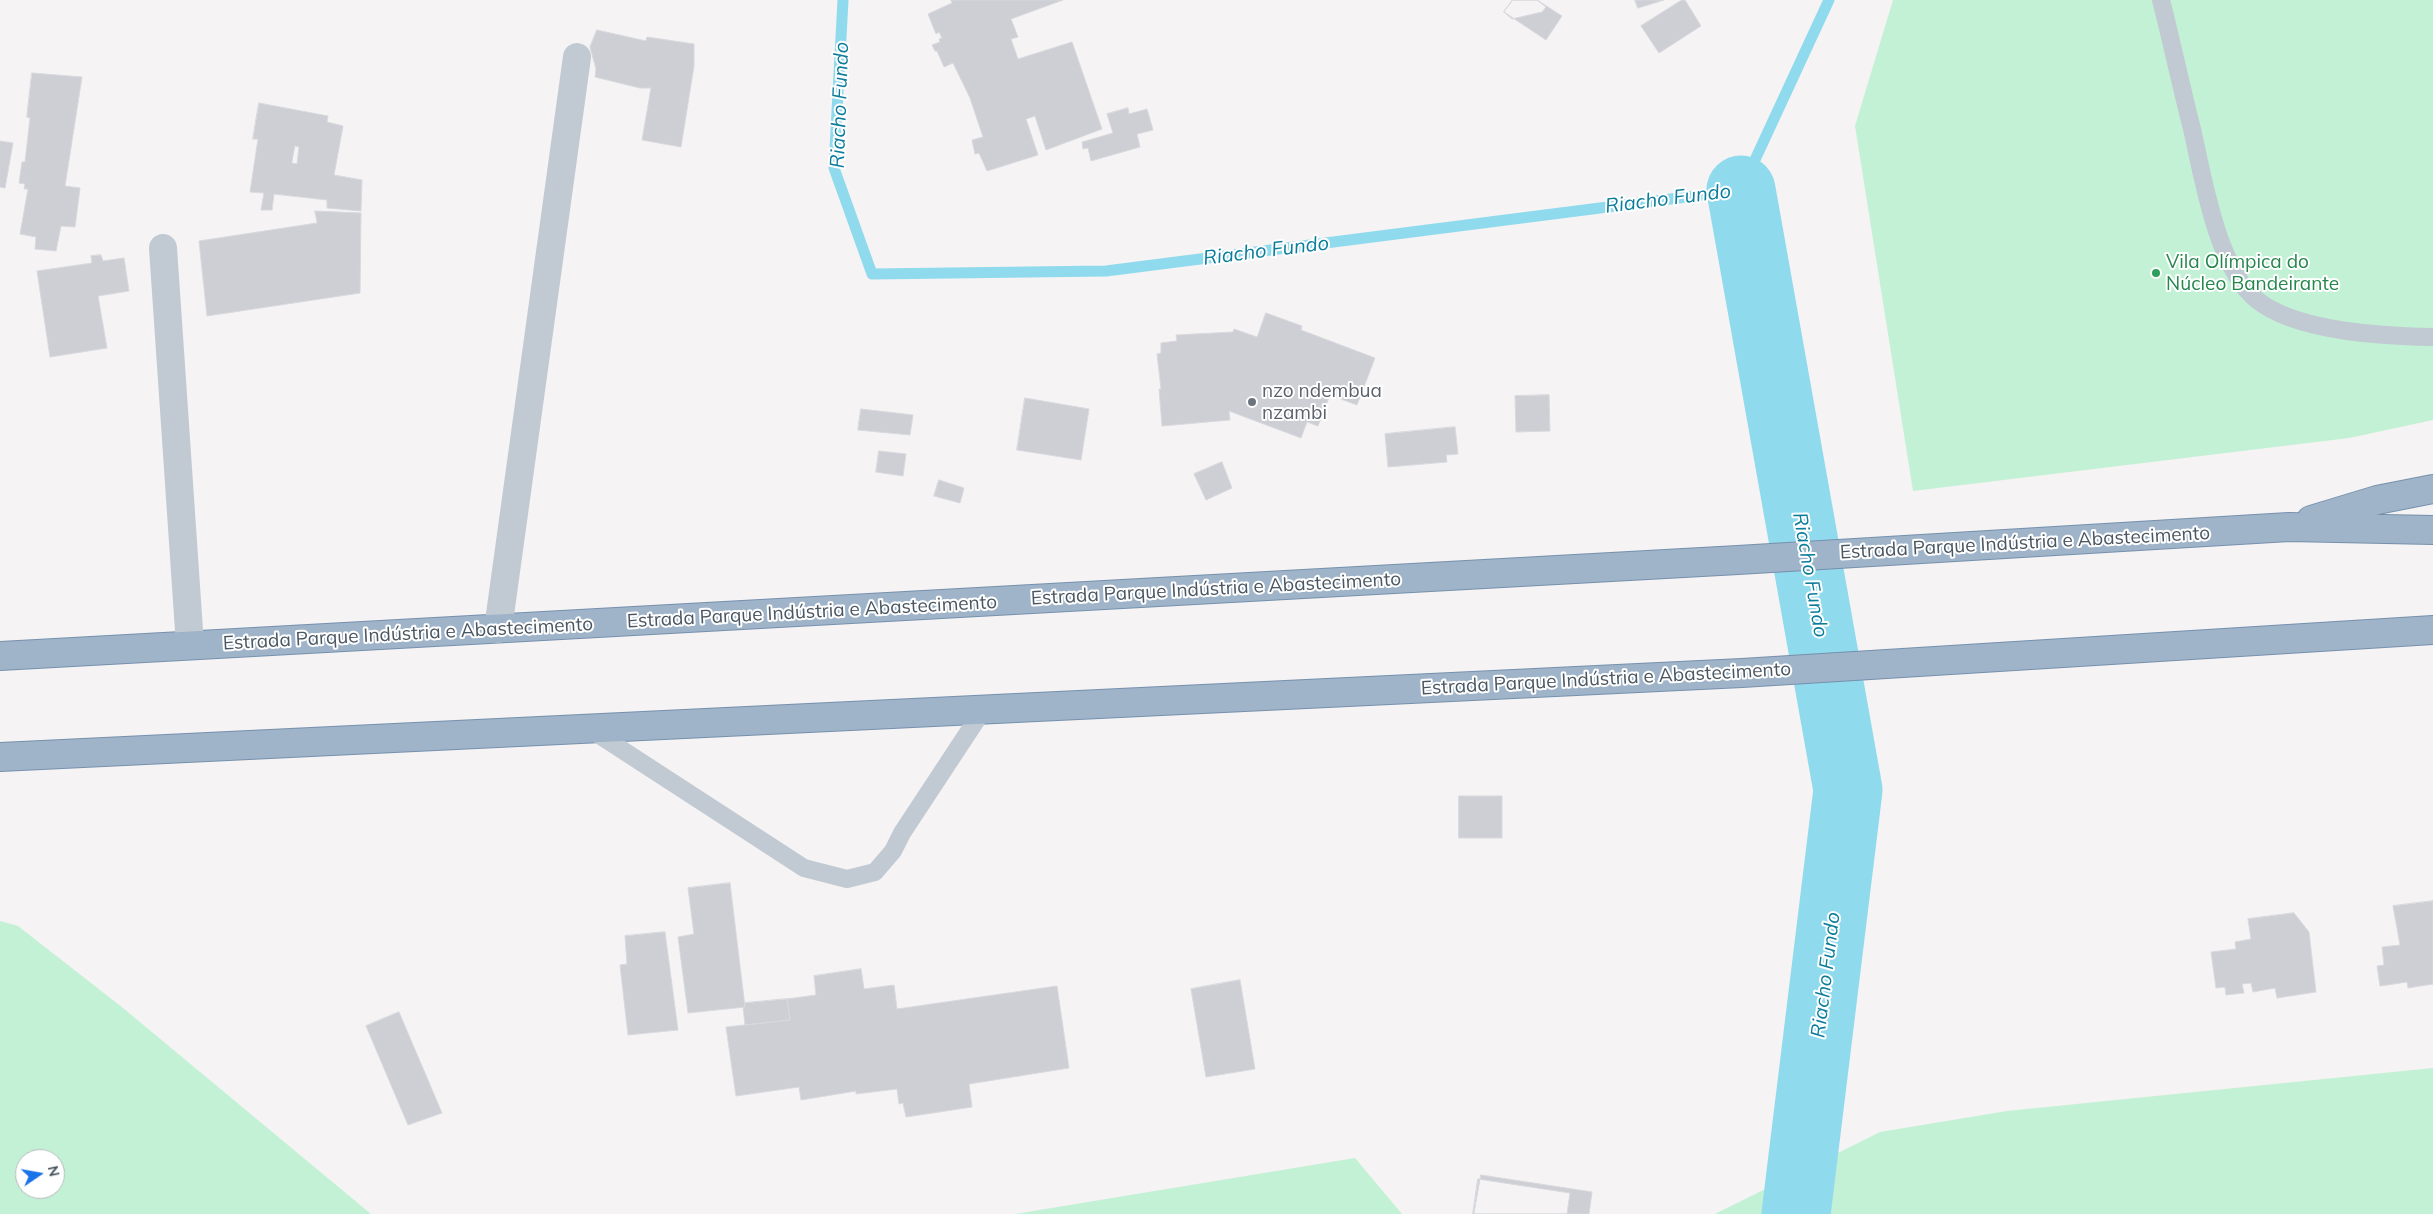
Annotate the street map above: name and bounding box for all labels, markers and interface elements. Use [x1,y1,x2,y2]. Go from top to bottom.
water label: Riacho Fundo [826,41,854,169]
water label: Riacho Fundo [1604,179,1732,219]
water label: Riacho Fundo [1202,231,1330,271]
place label: Vila Olímpica do Núcleo Bandeirante [2166,251,2339,295]
marker: Vila Olímpica do Núcleo Bandeirante [2150,267,2162,279]
place label: nzo ndembua nzambi [1262,380,1382,424]
marker: nzo ndembua nzambi [1246,396,1258,408]
water label: Riacho Fundo [1787,511,1833,639]
street label: Estrada Parque Indústria e Abastecimento [1839,522,2211,564]
street label: Estrada Parque Indústria e Abastecimento [1030,568,1402,610]
street label: Estrada Parque Indústria e Abastecimento [626,591,998,633]
street label: Estrada Parque Indústria e Abastecimento [222,613,594,655]
street label: Estrada Parque Indústria e Abastecimento [1420,658,1792,700]
water label: Riacho Fundo [1806,911,1846,1039]
north arrow [15,1149,65,1199]
text: N [44,1164,64,1178]

